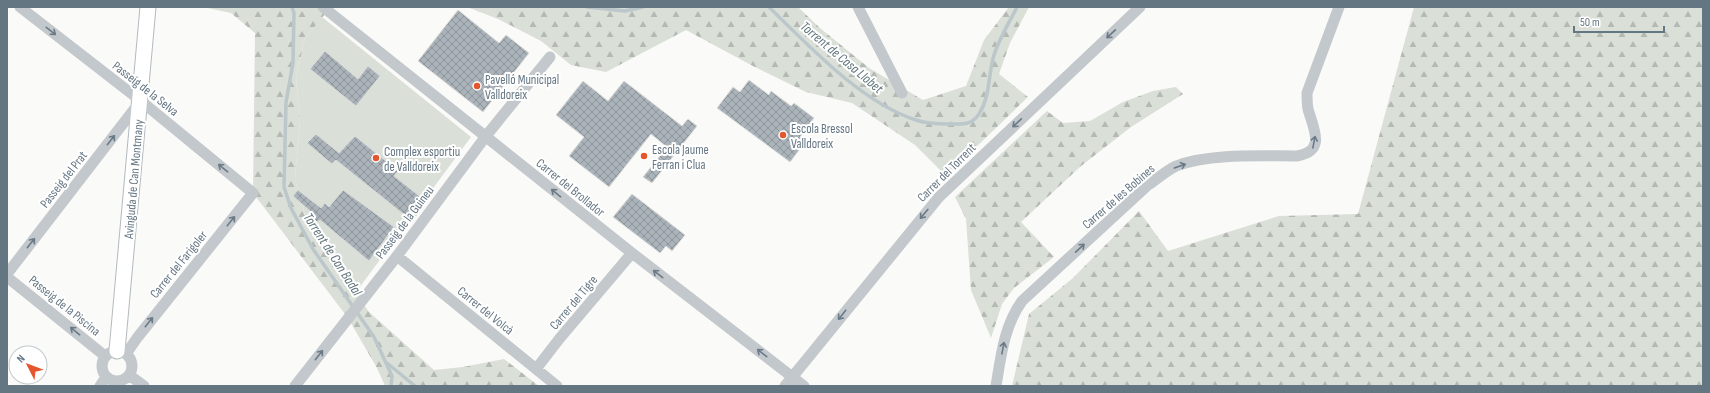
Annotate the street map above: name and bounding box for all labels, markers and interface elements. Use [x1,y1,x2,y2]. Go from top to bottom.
scale bar [1574,8,1664,34]
text: 50 m [1580,15,1600,30]
water label: Torrent de Casa Llobet [797,18,887,97]
one-way arrow [45,27,56,35]
one-way arrow [1106,29,1116,39]
street label: Passeig de la Selva [109,58,182,120]
place label: Pavelló Municipal Valldoreix [485,72,559,103]
marker: Pavelló Municipal Valldoreix [472,81,482,91]
one-way arrow [1012,118,1022,128]
street label: Avinguda de Can Montmany [121,119,147,240]
place label: Escola Bressol Valldoreix [791,121,853,152]
marker: Escola Bressol Valldoreix [778,130,788,140]
one-way arrow [107,135,115,146]
one-way arrow [1311,135,1319,148]
street label: Carrer del Torrent [914,140,979,205]
place label: Escola Jaume Ferran i Clua [652,142,709,173]
place label: Complex esportiu de Valldoreix [384,144,460,175]
street label: Passeig del Prat [37,148,91,211]
marker: Escola Jaume Ferran i Clua [639,151,649,161]
marker: Complex esportiu de Valldoreix [371,153,381,163]
street label: Carrer del Brollador [533,155,608,220]
street label: Carrer de les Bobines [1079,161,1158,233]
one-way arrow [1173,162,1186,169]
one-way arrow [218,164,229,173]
street label: Passeig de la Guineu [372,183,437,262]
one-way arrow [551,189,562,197]
one-way arrow [919,208,928,219]
water label: Torrent de Can Badal [300,210,366,299]
one-way arrow [226,216,235,227]
street label: Carrer del Farigoler [147,227,211,302]
one-way arrow [27,237,35,248]
one-way arrow [1075,244,1086,253]
one-way arrow [653,269,664,278]
street label: Passeig de la Piscina [25,272,103,339]
street label: Carrer del Tigre [546,272,601,333]
street label: Carrer del Volcà [454,283,517,338]
one-way arrow [838,309,847,320]
one-way arrow [145,317,153,328]
one-way arrow [70,327,81,335]
one-way arrow [999,342,1007,355]
north arrow [8,345,48,385]
one-way arrow [756,348,767,357]
one-way arrow [315,350,323,361]
text: N [14,352,28,365]

